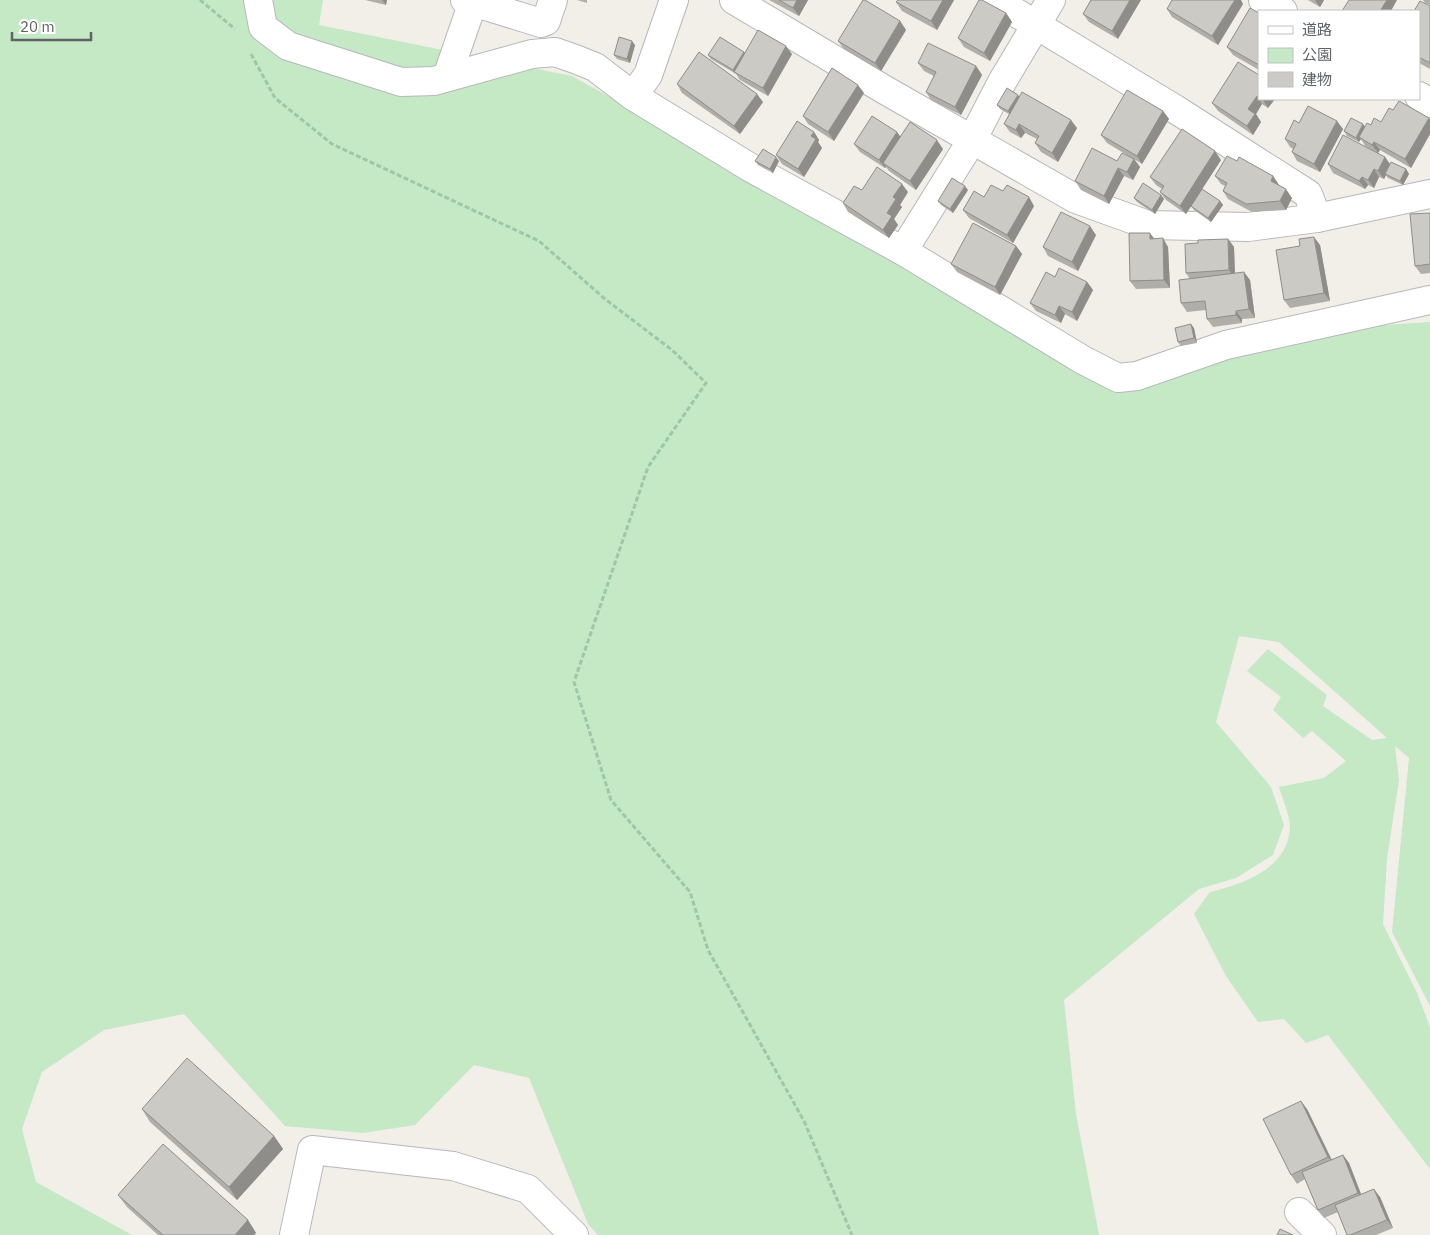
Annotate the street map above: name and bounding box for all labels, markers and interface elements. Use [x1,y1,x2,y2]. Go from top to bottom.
scale bar [12,10,91,42]
legend [1258,10,1420,100]
text: 20 m [20,17,55,36]
text: 道路 [1302,20,1332,39]
text: 公園 [1302,45,1332,64]
text: 建物 [1302,70,1332,89]

